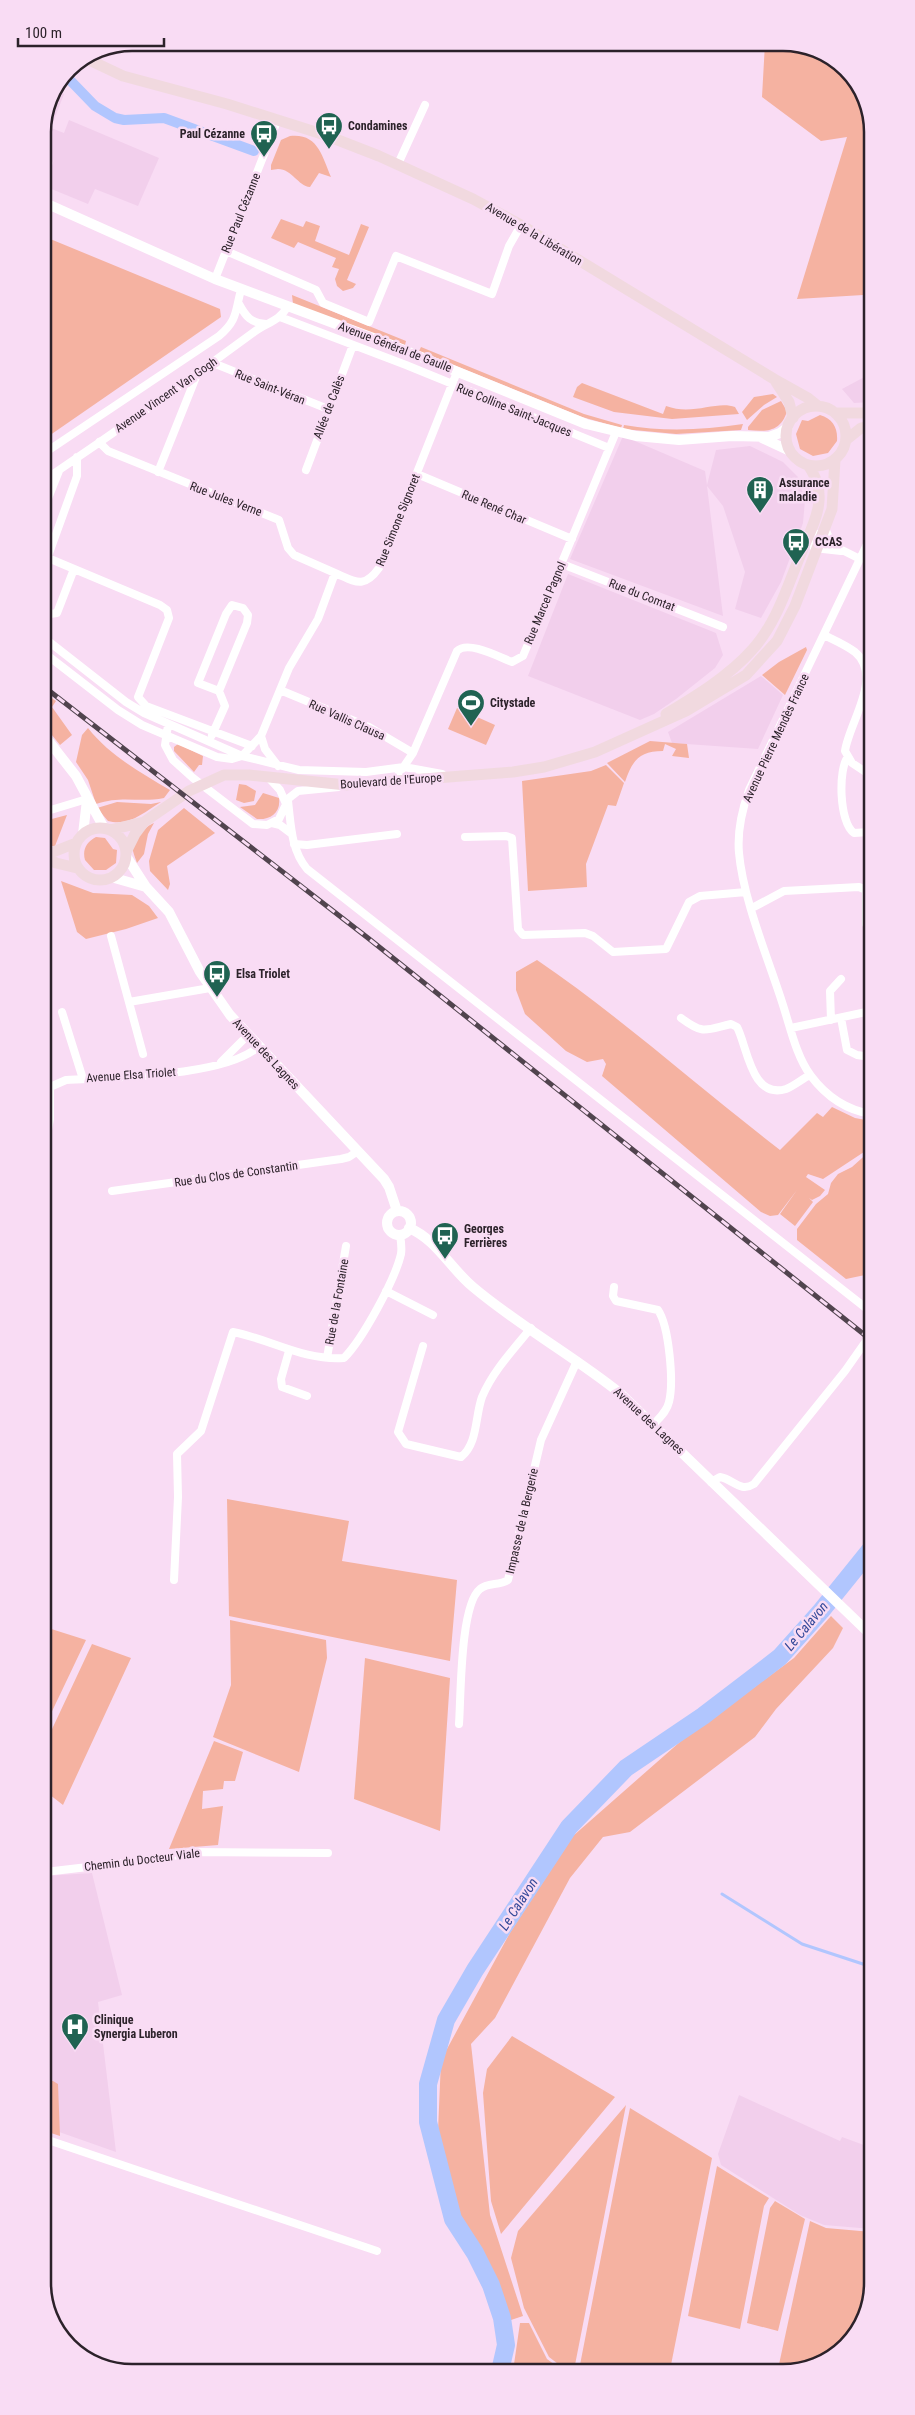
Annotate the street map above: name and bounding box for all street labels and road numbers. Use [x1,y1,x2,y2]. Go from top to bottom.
street label: Rue Paul Cézanne [219,171,264,255]
street label: Avenue de la Libération [483,200,585,268]
street label: Avenue Général de Gaulle [336,319,454,375]
street label: Avenue Vincent Van Gogh [112,354,220,436]
street label: Rue Saint-Véran [233,367,307,408]
street label: Allée de Calès [310,373,348,441]
street label: Rue Colline Saint-Jacques [454,380,574,440]
street label: Rue Simone Signoret [373,471,423,568]
street label: Rue Jules Verne [188,479,264,519]
street label: Rue René Char [460,487,529,527]
street label: Rue Marcel Pagnol [521,560,569,646]
street label: Rue du Comtat [607,576,677,614]
street label: Avenue Pierre Mendès France [740,671,812,804]
street label: Rue Vallis Clausa [307,697,387,743]
street label: Boulevard de l'Europe [340,770,443,792]
street label: Avenue des Lagnes [230,1016,302,1092]
street label: Avenue Elsa Triolet [86,1065,177,1085]
street label: Rue du Clos de Constantin [173,1158,299,1190]
street label: Rue de la Fontaine [323,1258,352,1346]
street label: Avenue des Lagnes [611,1385,687,1457]
street label: Impasse de la Bergerie [503,1466,541,1575]
street label: Chemin du Docteur Viale [83,1846,201,1874]

